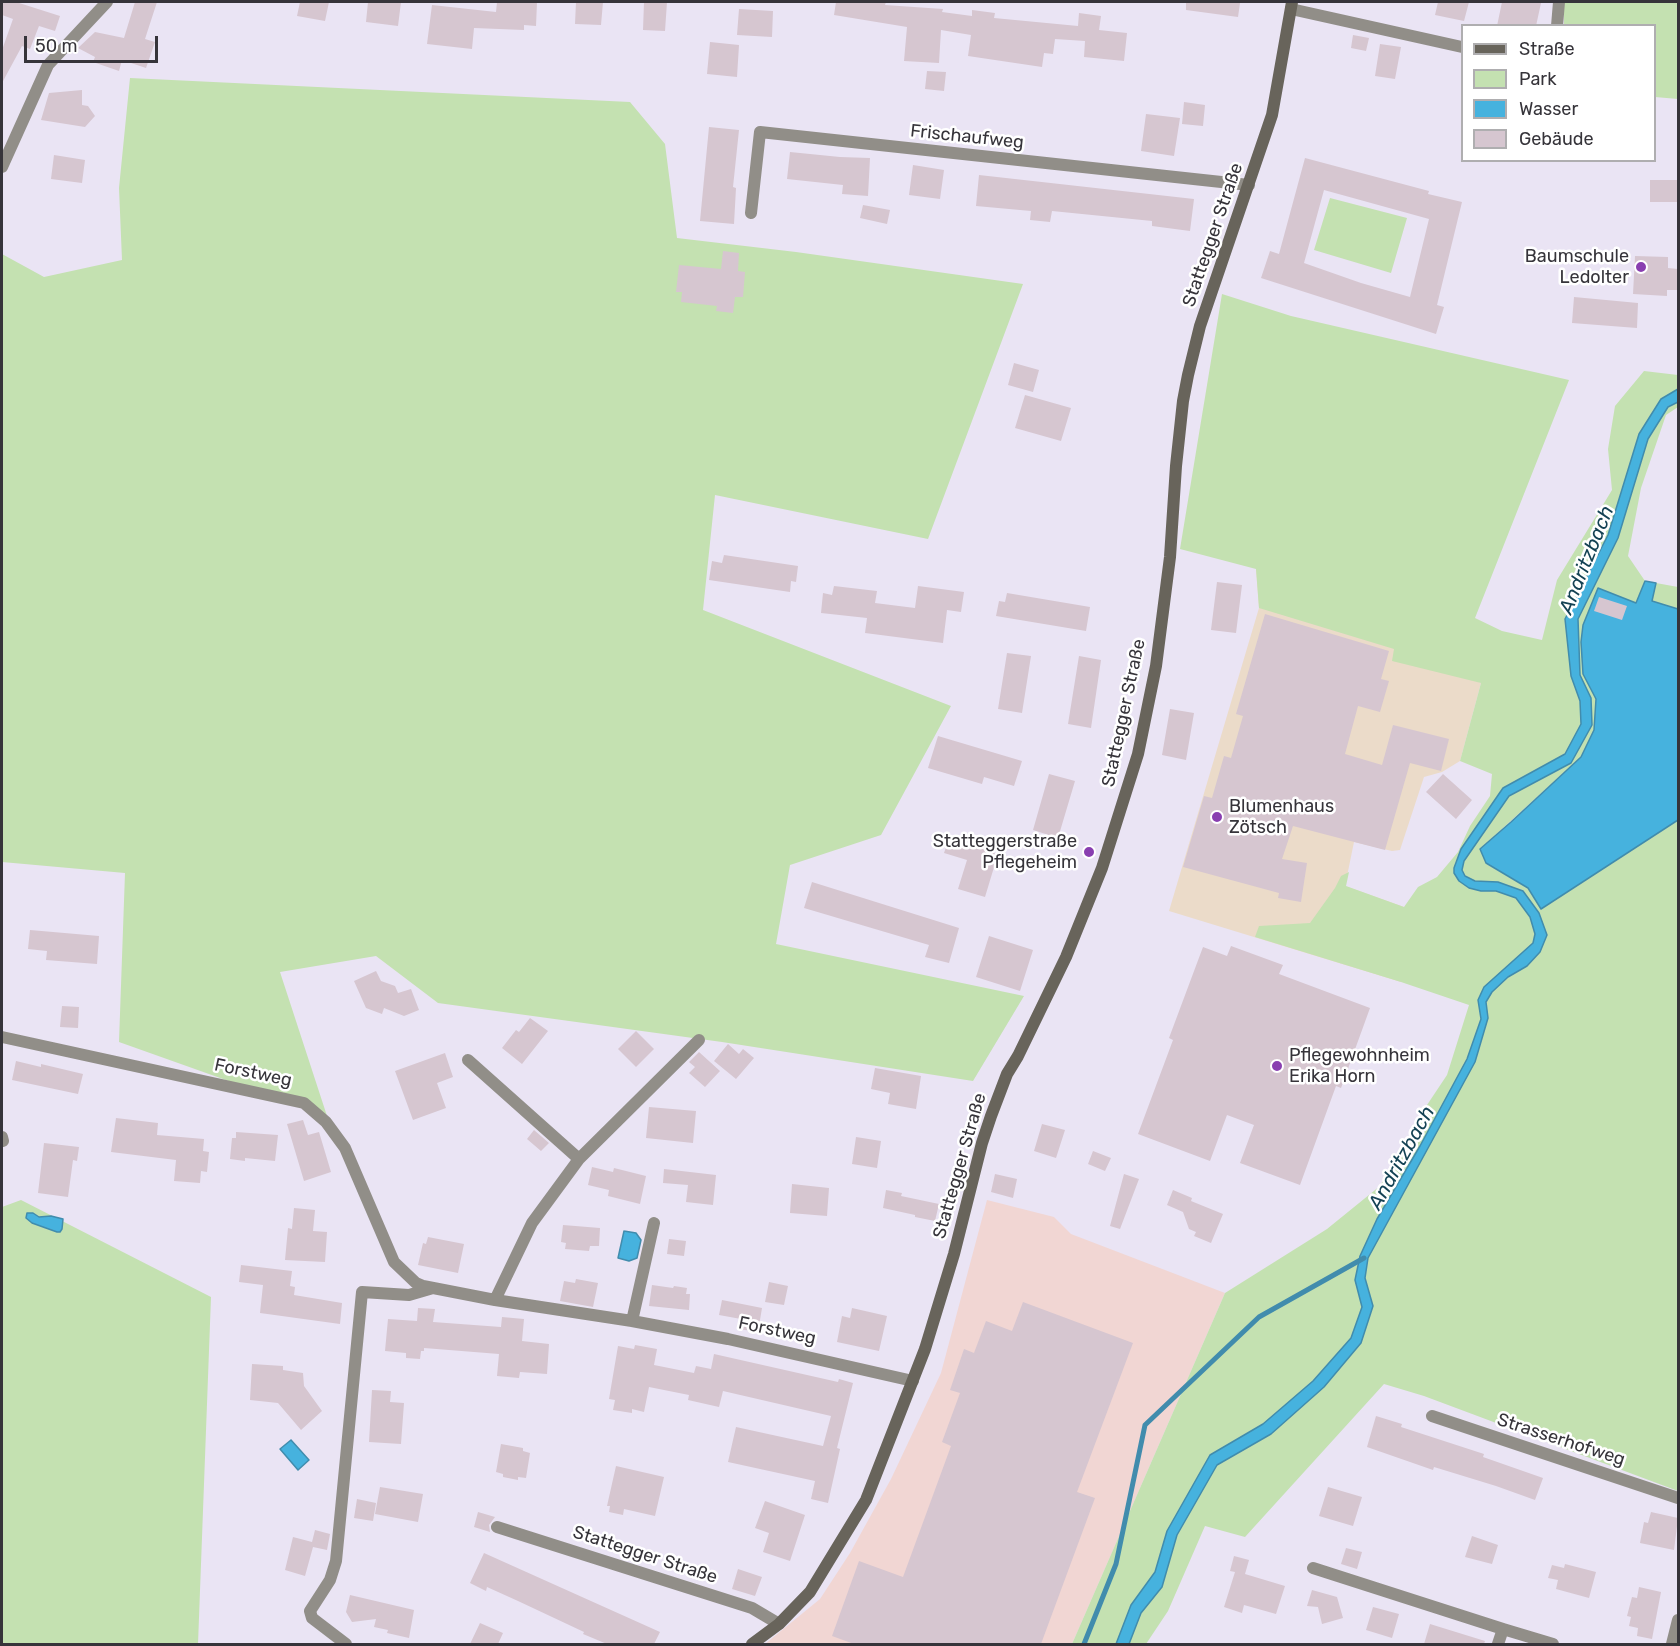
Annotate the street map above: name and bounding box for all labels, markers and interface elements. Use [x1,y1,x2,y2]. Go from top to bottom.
scale bar [27,24,160,62]
legend [1461,24,1656,162]
text: 50 m [35,35,78,57]
text: Straße [1519,38,1575,60]
text: Park [1519,68,1556,90]
text: Wasser [1519,98,1578,120]
street label: Frischaufweg [909,120,1025,154]
text: Gebäude [1519,128,1594,150]
street label: Stattegger Straße [1178,160,1248,310]
place label: Baumschule Ledolter [1525,246,1629,288]
marker: Baumschule Ledolter [1634,260,1648,274]
water label: Andritzbach [1554,502,1620,618]
street label: Stattegger Straße [1098,637,1150,789]
place label: Blumenhaus Zötsch [1229,796,1334,838]
marker: Blumenhaus Zötsch [1210,810,1224,824]
place label: Statteggerstraße Pflegeheim [933,831,1077,874]
marker: Statteggerstraße Pflegeheim [1082,845,1096,859]
place label: Pflegewohnheim Erika Horn [1289,1045,1430,1088]
street label: Forstweg [212,1054,294,1092]
marker: Pflegewohnheim Erika Horn [1270,1059,1284,1073]
street label: Stattegger Straße [929,1091,991,1241]
water label: Andritzbach [1364,1102,1440,1214]
street label: Forstweg [736,1312,818,1350]
street label: Strasserhofweg [1494,1409,1628,1471]
street label: Stattegger Straße [570,1521,720,1589]

